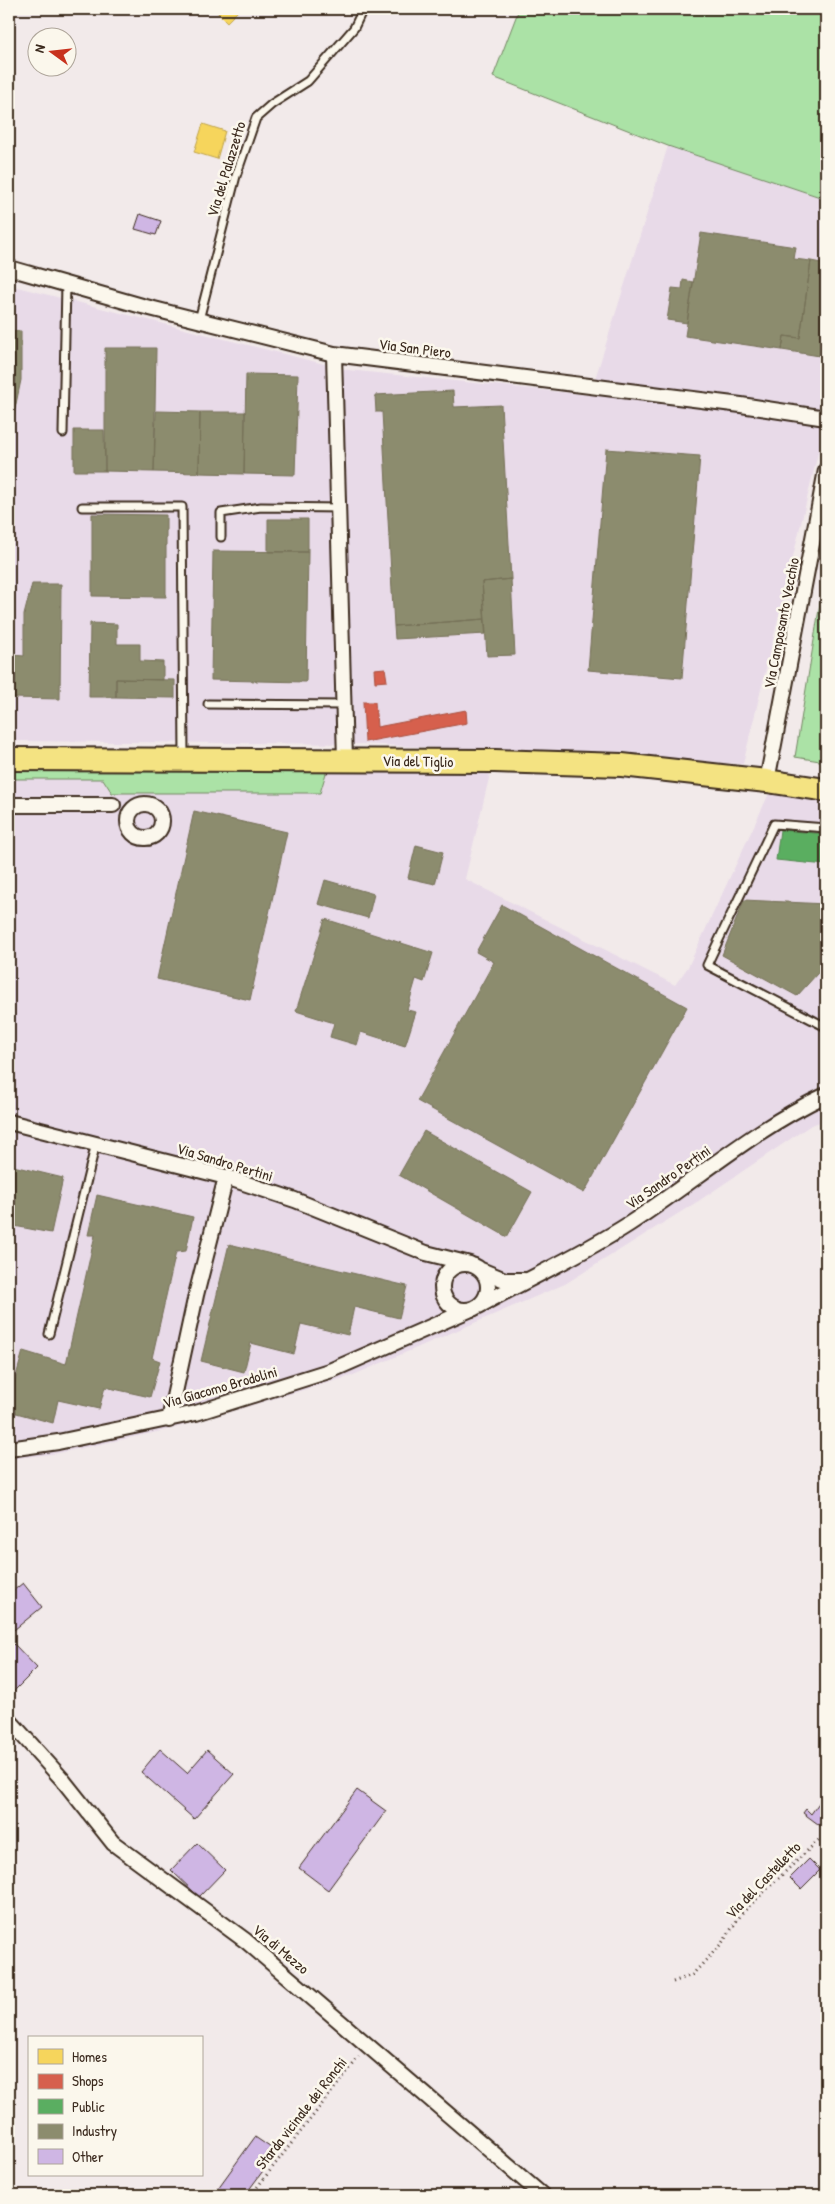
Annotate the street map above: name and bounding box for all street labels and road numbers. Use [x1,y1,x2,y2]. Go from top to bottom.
street label: Via del Palazzetto [202,119,250,219]
street label: Via San Piero [378,333,452,363]
street label: Via Camposanto Vecchio [758,556,804,690]
street label: Via del Tiglio [382,750,454,772]
street label: Via Sandro Pertini [174,1137,276,1187]
street label: Via Sandro Pertini [621,1140,715,1214]
street label: Via Giacomo Brodolini [160,1361,280,1413]
street label: Via del Castelletto [721,1837,805,1923]
street label: Via di Mezzo [248,1919,314,1979]
street label: Starda vicinale dei Ronchi [250,2052,352,2174]

